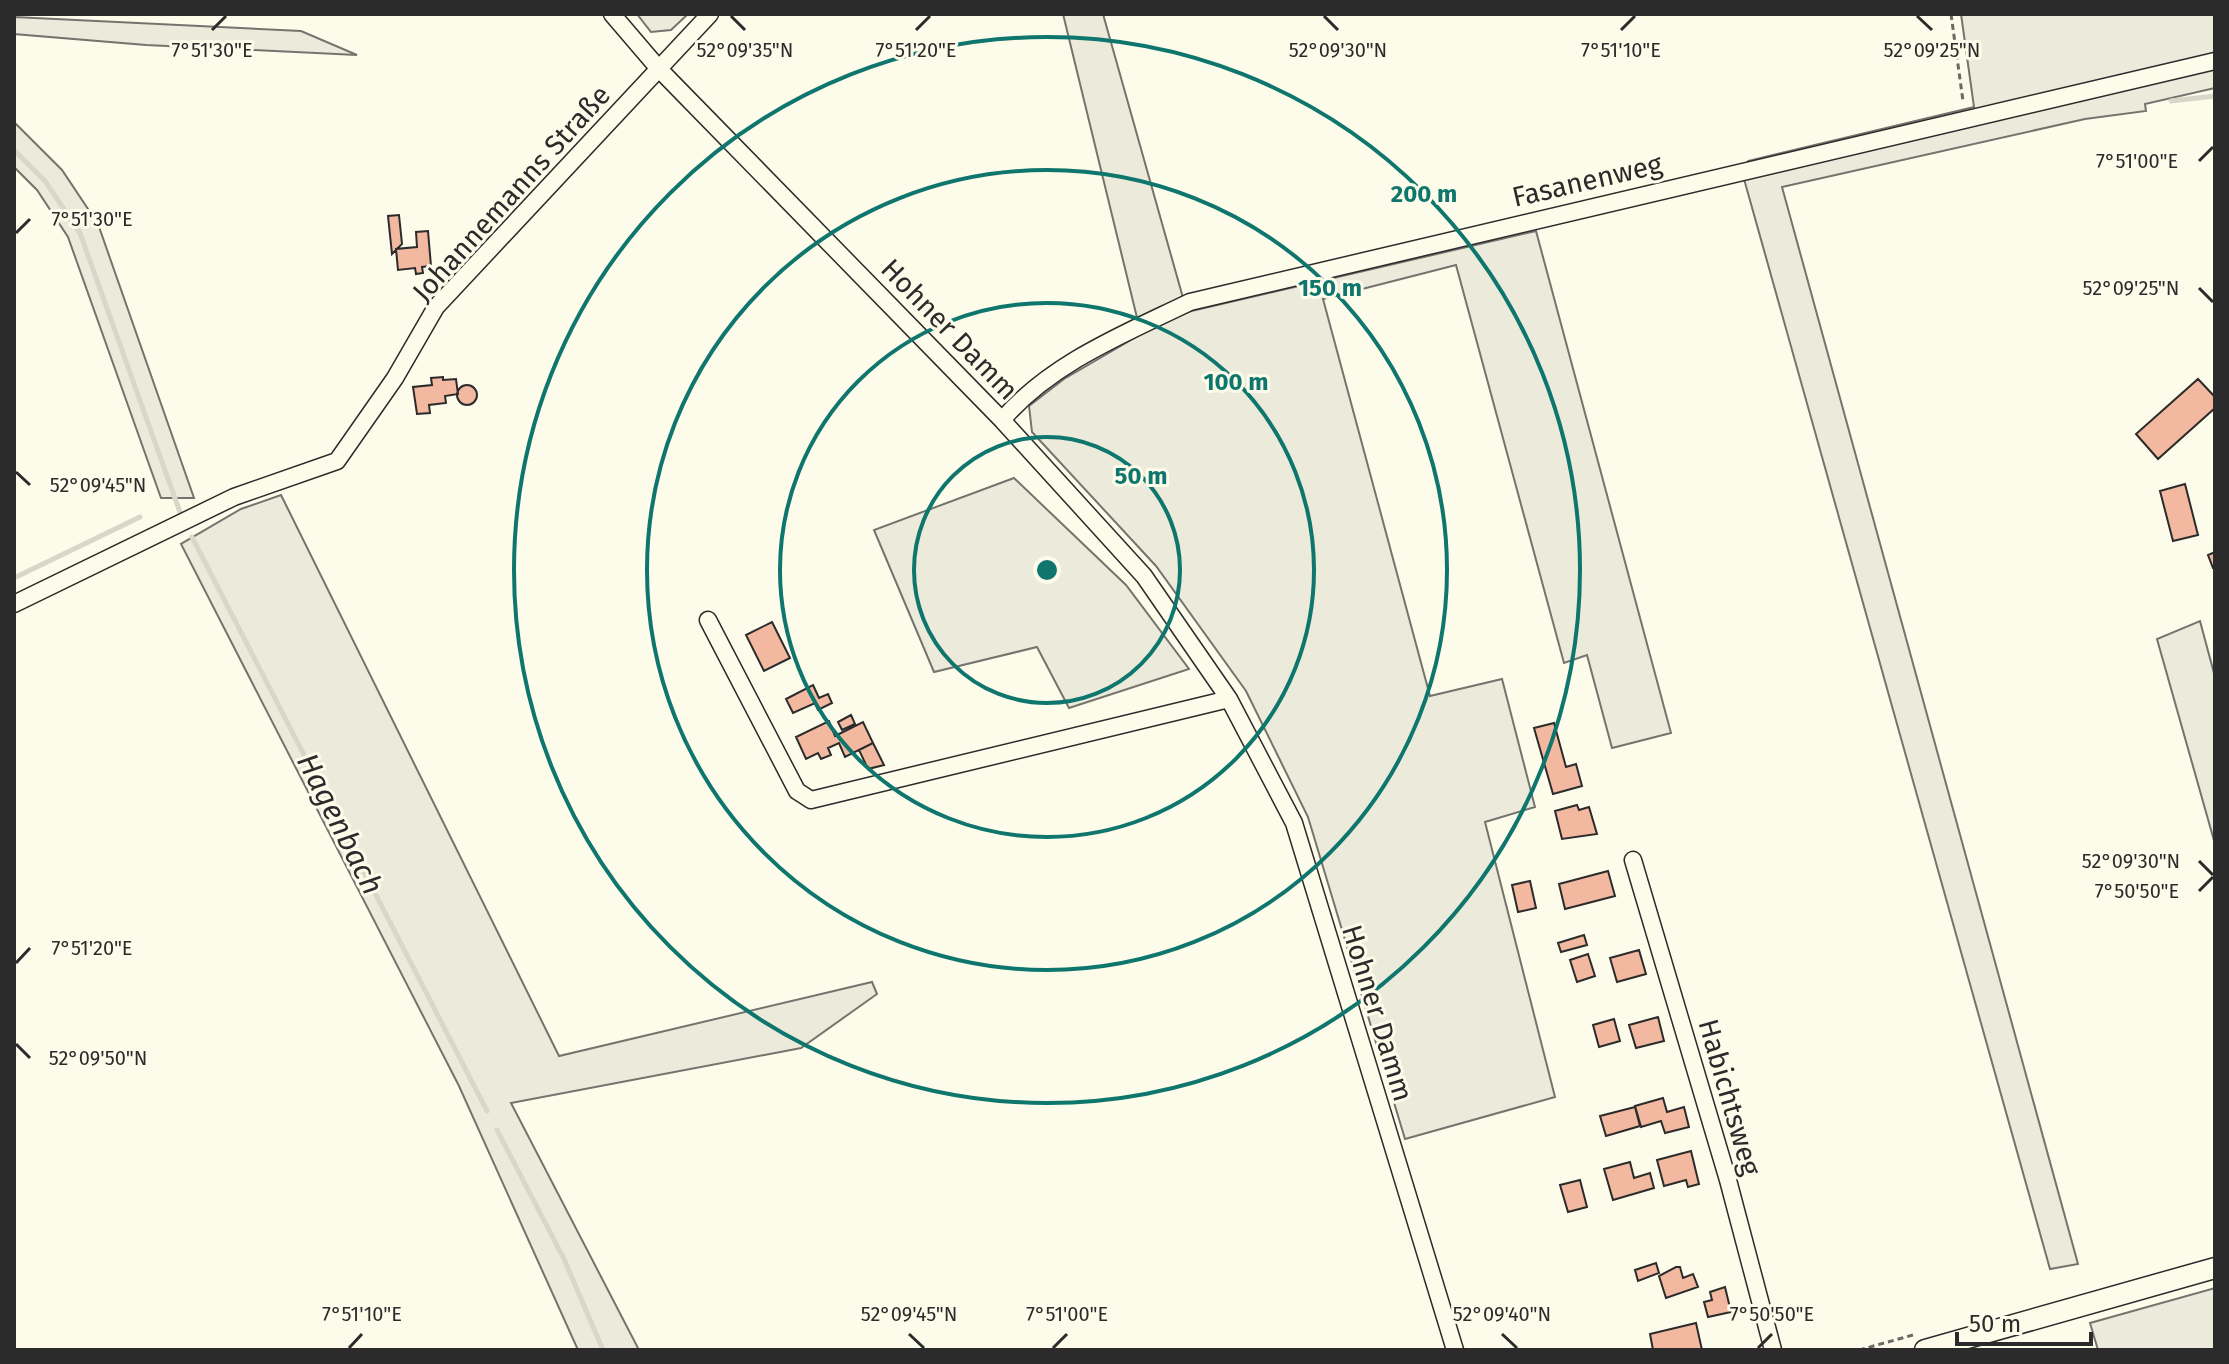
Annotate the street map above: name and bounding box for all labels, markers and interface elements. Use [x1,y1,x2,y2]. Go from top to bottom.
text: 7°51'30"E [171,38,253,62]
text: 52°09'35"N [696,38,794,62]
text: 7°51'20"E [875,38,957,62]
text: 52°09'30"N [1289,38,1387,62]
text: 7°51'10"E [1581,38,1661,62]
text: 52°09'25"N [1884,38,1980,62]
street label: Johannemanns Straße [406,78,617,308]
street label: Fasanenweg [1509,147,1666,214]
text: 7°51'00"E [2096,149,2178,173]
text: 200 m [1391,180,1457,208]
text: 7°51'30"E [51,207,133,231]
street label: Hohner Damm [874,252,1025,407]
text: 150 m [1298,274,1362,302]
text: 52°09'25"N [2083,276,2179,300]
text: 100 m [1203,368,1269,396]
text: 50 m [1115,462,1167,490]
text: 52°09'45"N [50,473,146,497]
centre of rings [1033,556,1061,584]
water label: Hagenbach [289,747,391,901]
text: 52°09'30"N [2082,849,2180,873]
text: 7°50'50"E [2095,879,2179,903]
street label: Hohner Damm [1335,921,1420,1105]
text: 7°51'20"E [51,936,133,960]
street label: Habichtsweg [1691,1015,1768,1180]
text: 52°09'50"N [49,1046,147,1070]
scale bar [1957,1296,2091,1346]
text: 7°51'10"E [322,1302,402,1326]
text: 52°09'45"N [861,1302,957,1326]
text: 7°51'00"E [1026,1302,1108,1326]
text: 52°09'40"N [1453,1302,1551,1326]
text: 7°50'50"E [1730,1302,1814,1326]
text: 50 m [1969,1310,2021,1338]

